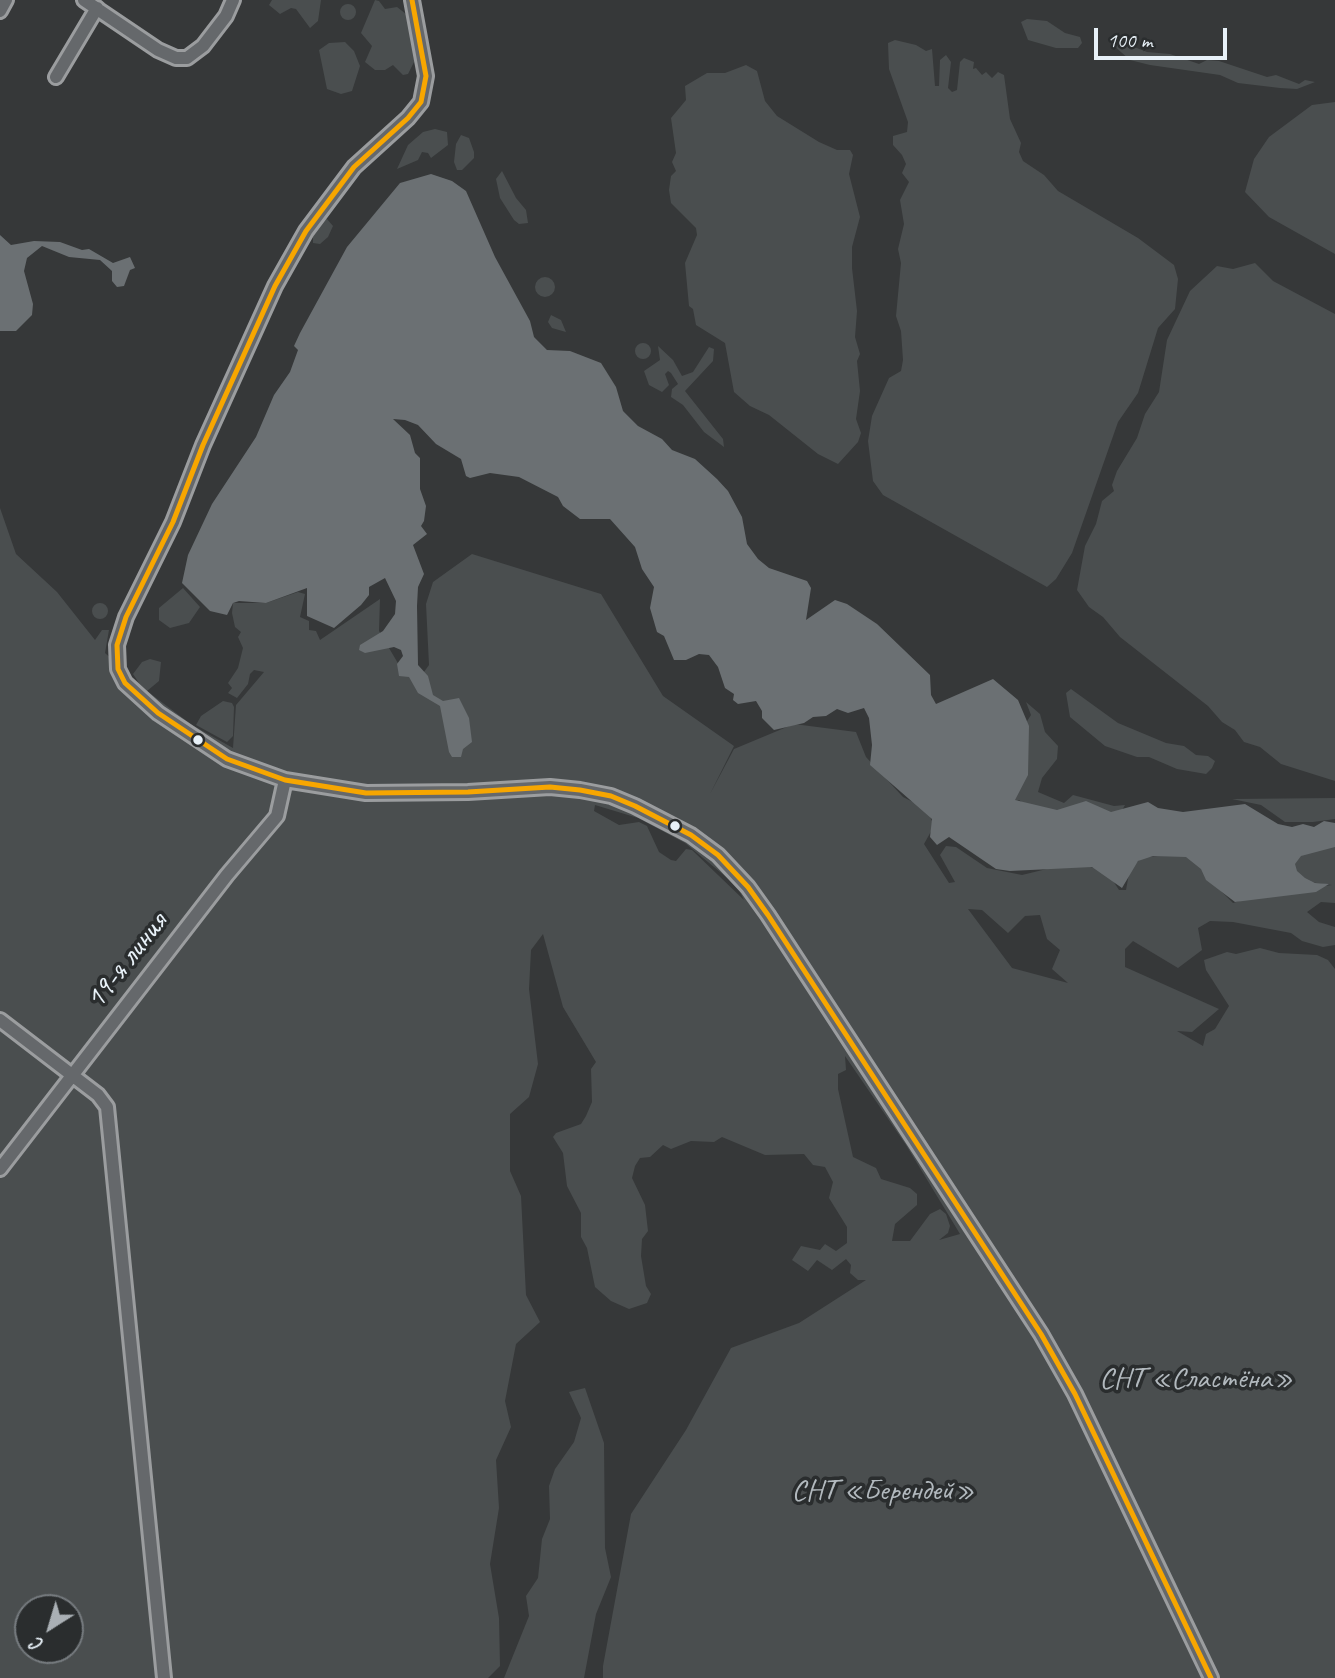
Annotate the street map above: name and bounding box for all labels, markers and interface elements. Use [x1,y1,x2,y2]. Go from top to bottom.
scale bar [1097,14,1230,58]
text: 100 m [1107,27,1152,53]
unlabelled marker [191,733,205,747]
unlabelled marker [668,819,682,833]
street label: 19-я линия [78,906,176,1016]
park label: СНТ «Сластёна» [1099,1361,1293,1397]
park label: СНТ «Берендей» [791,1473,975,1509]
north arrow [14,1594,84,1664]
text: С [27,1632,49,1657]

